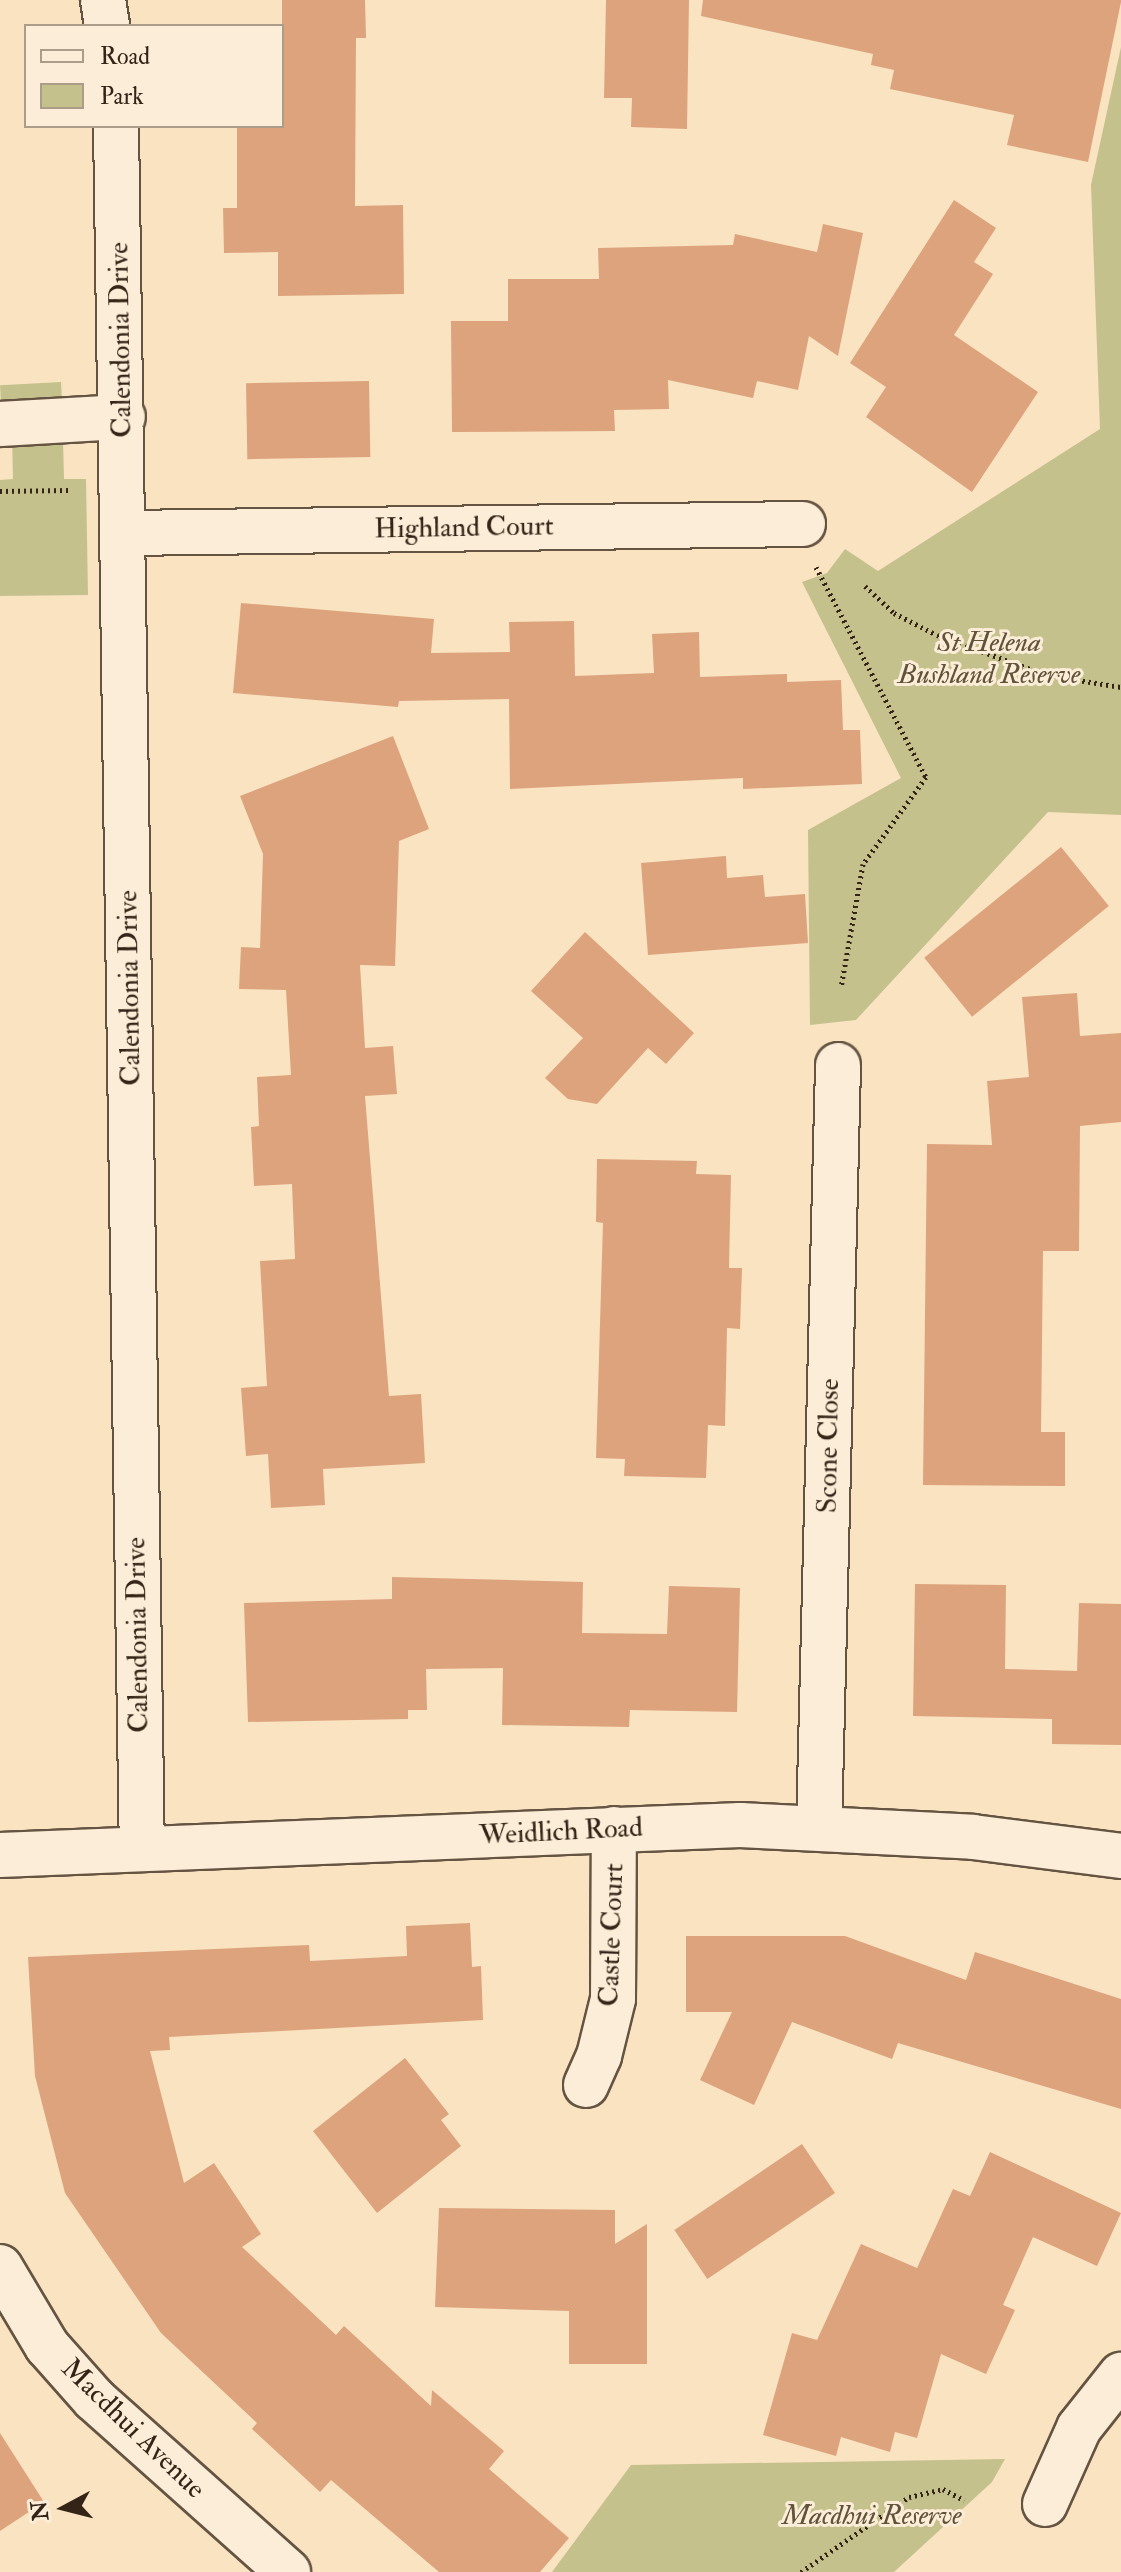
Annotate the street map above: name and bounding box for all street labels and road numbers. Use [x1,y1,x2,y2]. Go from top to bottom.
street label: Calendonia Drive [102,242,140,438]
street label: Highland Court [374,510,554,546]
street label: Calendonia Drive [111,890,149,1086]
street label: Scone Close [811,1378,847,1514]
street label: Calendonia Drive [119,1537,157,1733]
street label: Weidlich Road [478,1811,644,1853]
street label: Castle Court [593,1863,631,2007]
street label: Macdhui Avenue [54,2352,212,2506]

